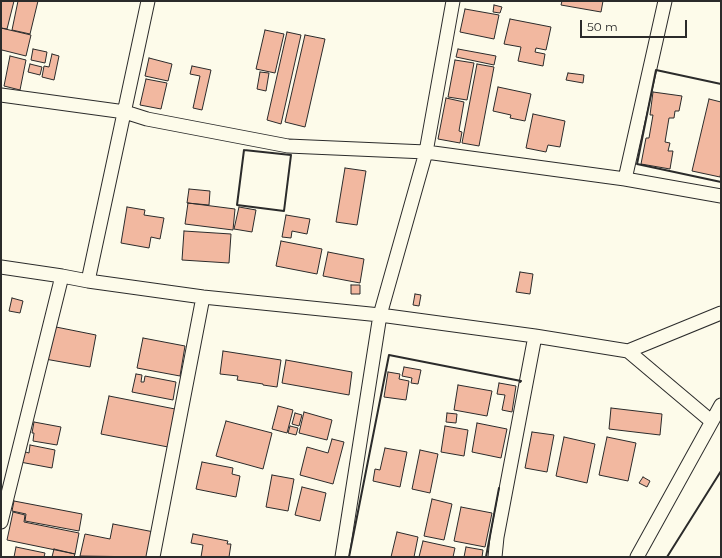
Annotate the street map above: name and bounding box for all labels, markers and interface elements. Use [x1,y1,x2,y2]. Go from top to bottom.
scale bar [582,12,689,38]
text: 50 m [587,19,618,34]

